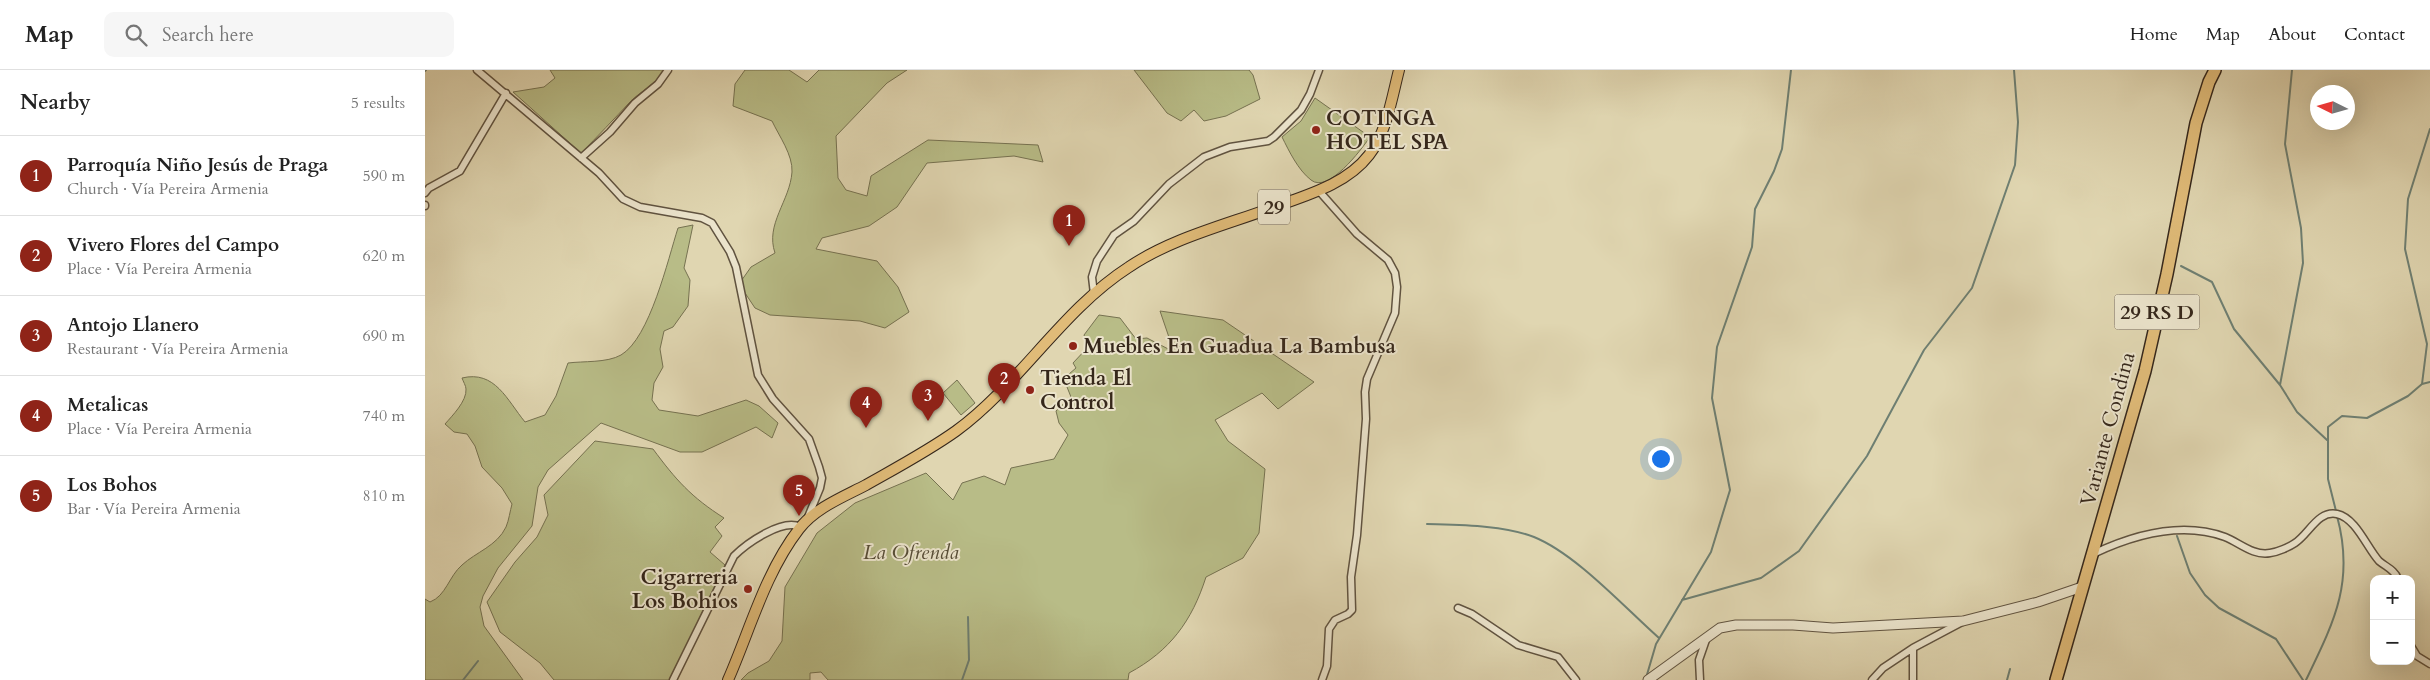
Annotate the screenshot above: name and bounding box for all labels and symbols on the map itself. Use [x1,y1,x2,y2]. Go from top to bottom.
north arrow [2310,85,2355,130]
place label: COTINGA HOTEL SPA [1326,104,1449,157]
marker: COTINGA HOTEL SPA [1310,124,1322,136]
road number: 29 [1258,190,1290,224]
pin: 1 [1053,205,1085,246]
road number: 29 RS D [2115,294,2199,330]
place label: Muebles En Guadua La Bambusa [1083,332,1397,361]
marker: Muebles En Guadua La Bambusa [1067,340,1079,352]
street label: Variante Condina [2074,349,2142,509]
pin: 2 [988,363,1020,404]
place label: Tienda El Control [1040,364,1132,417]
pin: 3 [912,380,944,421]
marker: Tienda El Control [1024,384,1036,396]
pin: 4 [850,387,882,428]
your location [1648,446,1674,472]
pin: 5 [783,475,815,516]
park label: La Ofrenda [863,538,959,567]
place label: Cigarreria Los Bohios [632,563,739,616]
marker: Cigarreria Los Bohios [742,583,754,595]

